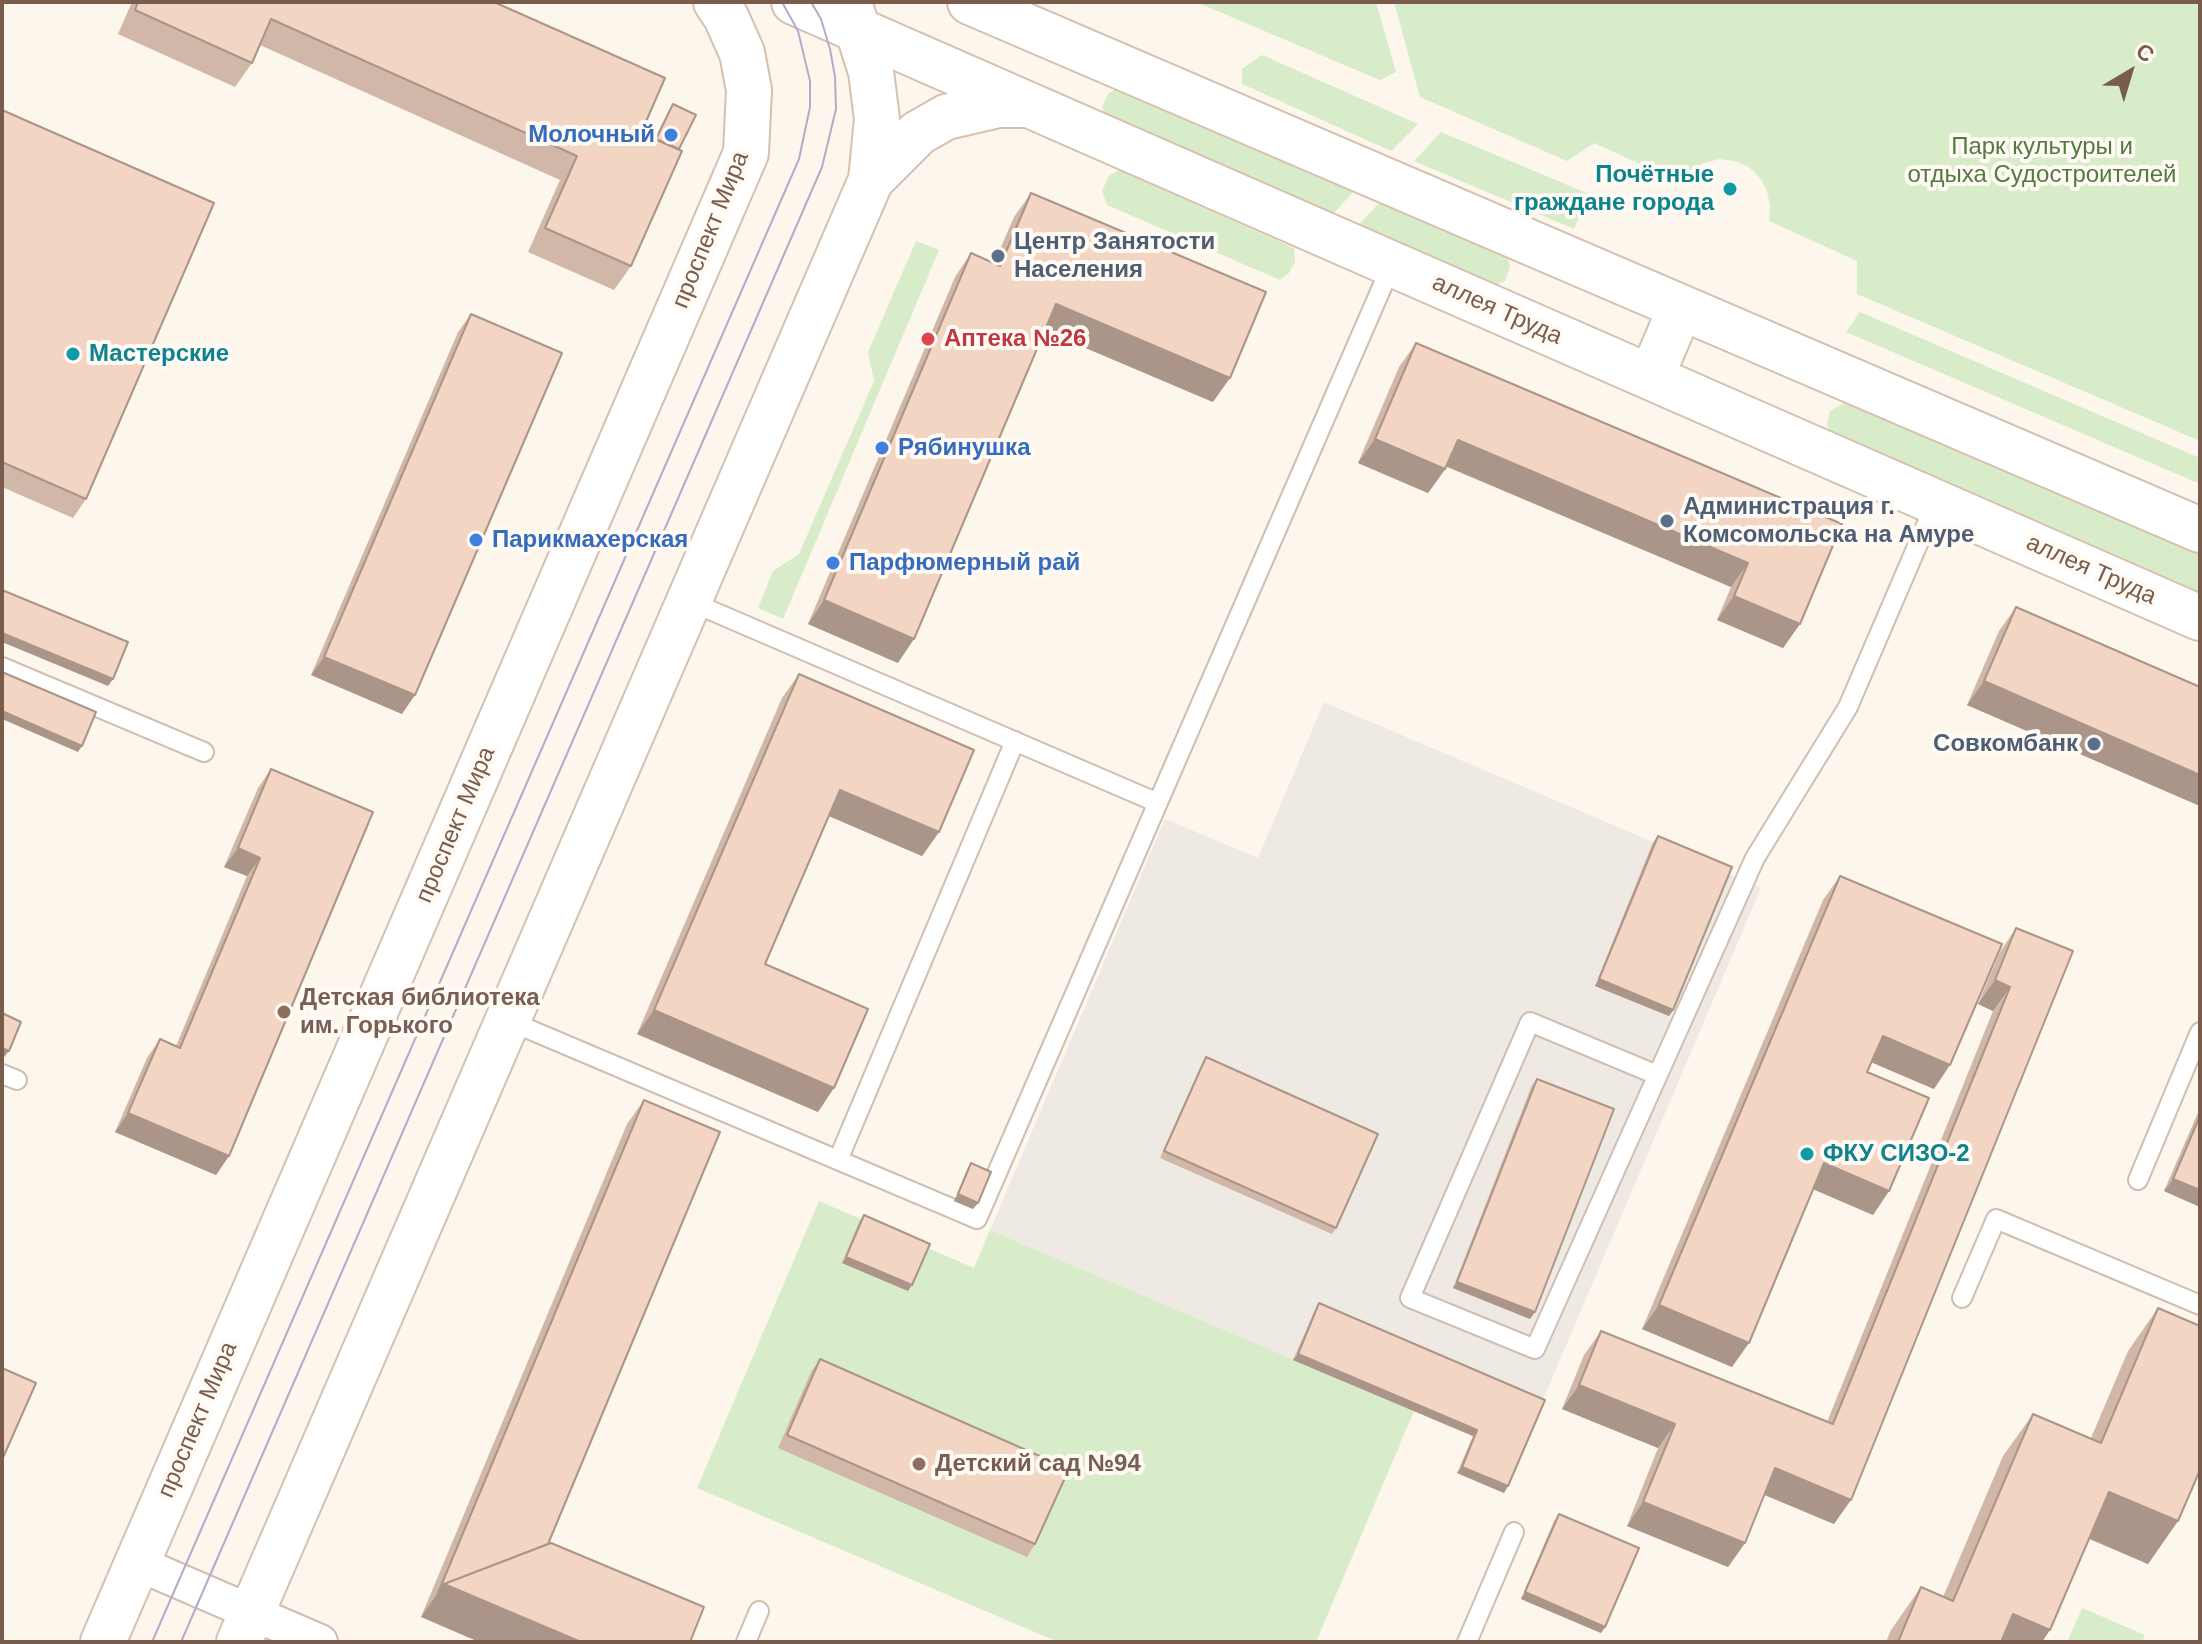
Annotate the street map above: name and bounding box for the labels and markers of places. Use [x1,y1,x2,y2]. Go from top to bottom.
place label: Молочный [528,121,655,149]
marker: Молочный [662,126,680,144]
place label: Почётные граждане города [1514,161,1714,217]
marker: Почётные граждане города [1721,180,1739,198]
place label: Центр Занятости Населения [1014,228,1215,284]
marker: Центр Занятости Населения [989,247,1007,265]
place label: Аптека №26 [944,325,1086,353]
marker: Аптека №26 [919,330,937,348]
place label: Мастерские [89,340,229,368]
marker: Мастерские [64,345,82,363]
place label: Рябинушка [898,434,1030,462]
marker: Рябинушка [873,439,891,457]
place label: Администрация г. Комсомольска на Амуре [1683,493,1974,549]
marker: Администрация г. Комсомольска на Амуре [1658,512,1676,530]
place label: Парикмахерская [492,526,688,554]
marker: Парикмахерская [467,531,485,549]
place label: Парфюмерный рай [849,549,1080,577]
marker: Парфюмерный рай [824,554,842,572]
place label: Совкомбанк [1933,730,2078,758]
marker: Совкомбанк [2085,735,2103,753]
place label: Детская библиотека им. Горького [300,984,540,1040]
marker: Детская библиотека им. Горького [275,1003,293,1021]
place label: ФКУ СИЗО-2 [1823,1140,1970,1168]
marker: ФКУ СИЗО-2 [1798,1145,1816,1163]
place label: Детский сад №94 [935,1450,1141,1478]
marker: Детский сад №94 [910,1455,928,1473]

